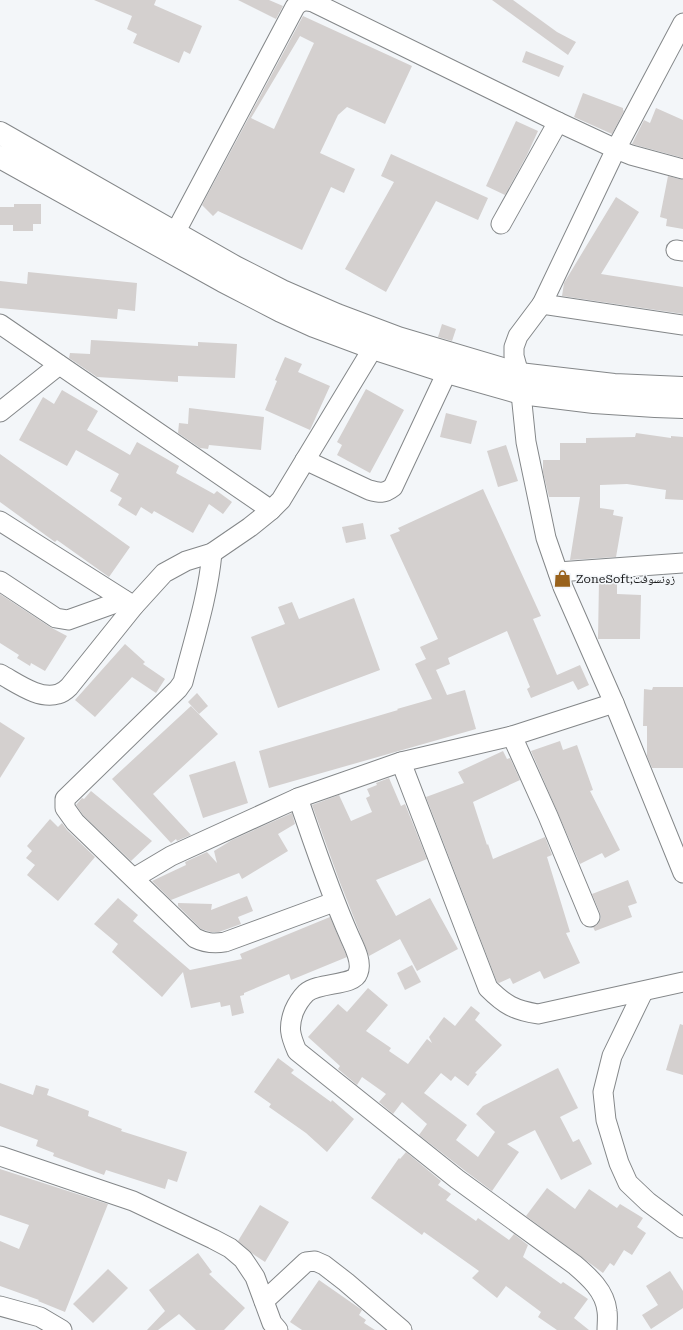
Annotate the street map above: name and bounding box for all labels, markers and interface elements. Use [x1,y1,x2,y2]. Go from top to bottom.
shop icon: ZoneSoft;زونسوفت [553,569,573,589]
place label: ZoneSoft;زونسوفت [576,572,675,586]

